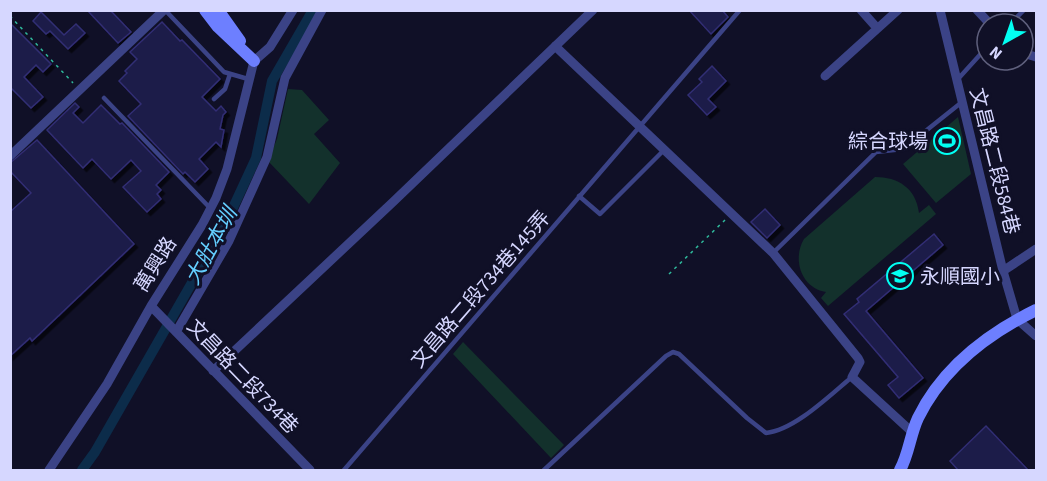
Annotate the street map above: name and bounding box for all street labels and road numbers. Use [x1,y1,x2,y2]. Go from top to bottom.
street label: 文昌路二段584巷 [962,85,1026,237]
street label: 文昌路二段734巷145弄 [405,205,557,374]
street label: 萬興路 [128,232,184,297]
street label: 文昌路二段734巷 [180,313,304,440]

